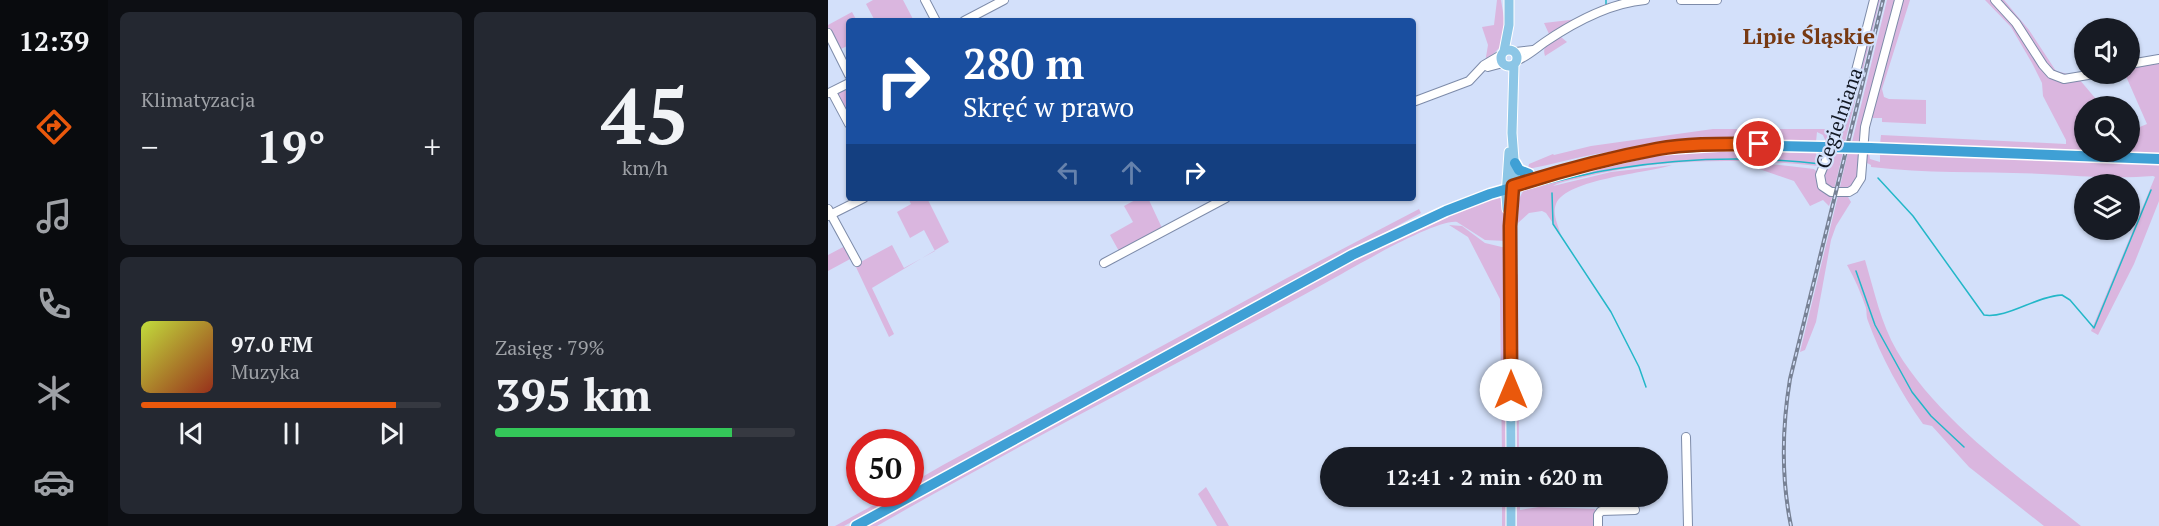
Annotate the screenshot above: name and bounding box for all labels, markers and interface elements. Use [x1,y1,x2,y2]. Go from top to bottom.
map controls [2074,18,2140,240]
button: sound [2074,18,2140,84]
district label: Lipie Śląskie [1743,21,1875,50]
text: 12:39 [19,23,89,59]
text: 280 m [963,35,1084,91]
icon: right [864,42,942,120]
text: 45 [601,63,689,166]
street label: Cegielniana [1809,64,1868,172]
text: Klimatyzacja [141,86,255,113]
text: Skręć w prawo [963,89,1134,125]
button: search [2074,96,2140,162]
icon: directions [33,106,75,148]
text: 19° [256,116,326,176]
pin [1733,118,1784,169]
text: − [141,125,159,168]
text: + [423,125,441,168]
icon: arrive [1742,127,1775,160]
text: km/h [622,154,668,181]
icon: left [1052,156,1085,189]
icon: ahead [1115,156,1148,189]
icon: right [1178,156,1211,189]
button: layers [2074,174,2140,240]
icon: music [33,195,75,237]
icon: phone [33,283,75,325]
text: 97.0 FM [231,329,313,358]
text: Zasięg · 79% [495,334,605,361]
text: Muzyka [231,358,300,385]
position arrow [1479,358,1543,422]
text: 395 km [495,364,651,424]
icon: climate [33,372,75,414]
icon: previous [175,417,208,450]
icon: pause [275,417,308,450]
icon: next [375,417,408,450]
speed limit sign: 50 [846,429,924,507]
icon: car [33,461,75,503]
text: 12:41 · 2 min · 620 m [1385,462,1603,491]

